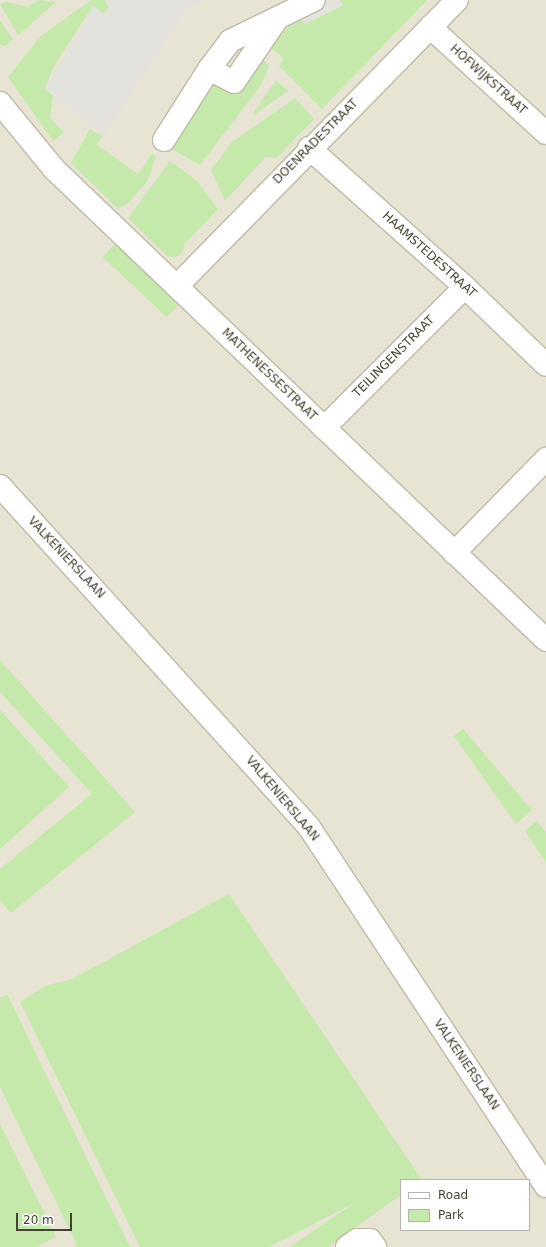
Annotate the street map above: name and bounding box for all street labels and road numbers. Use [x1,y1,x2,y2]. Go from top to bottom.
street label: HOFWIJKSTRAAT [447,42,529,118]
street label: DOENRADESTRAAT [271,97,361,187]
street label: HAAMSTEDESTRAAT [379,209,479,301]
street label: TEILINGENSTRAAT [350,313,438,401]
street label: MATHENESSESTRAAT [218,326,320,424]
street label: VALKENIERSLAAN [24,514,108,602]
street label: VALKENIERSLAAN [242,754,322,844]
street label: VALKENIERSLAAN [430,1017,502,1113]

